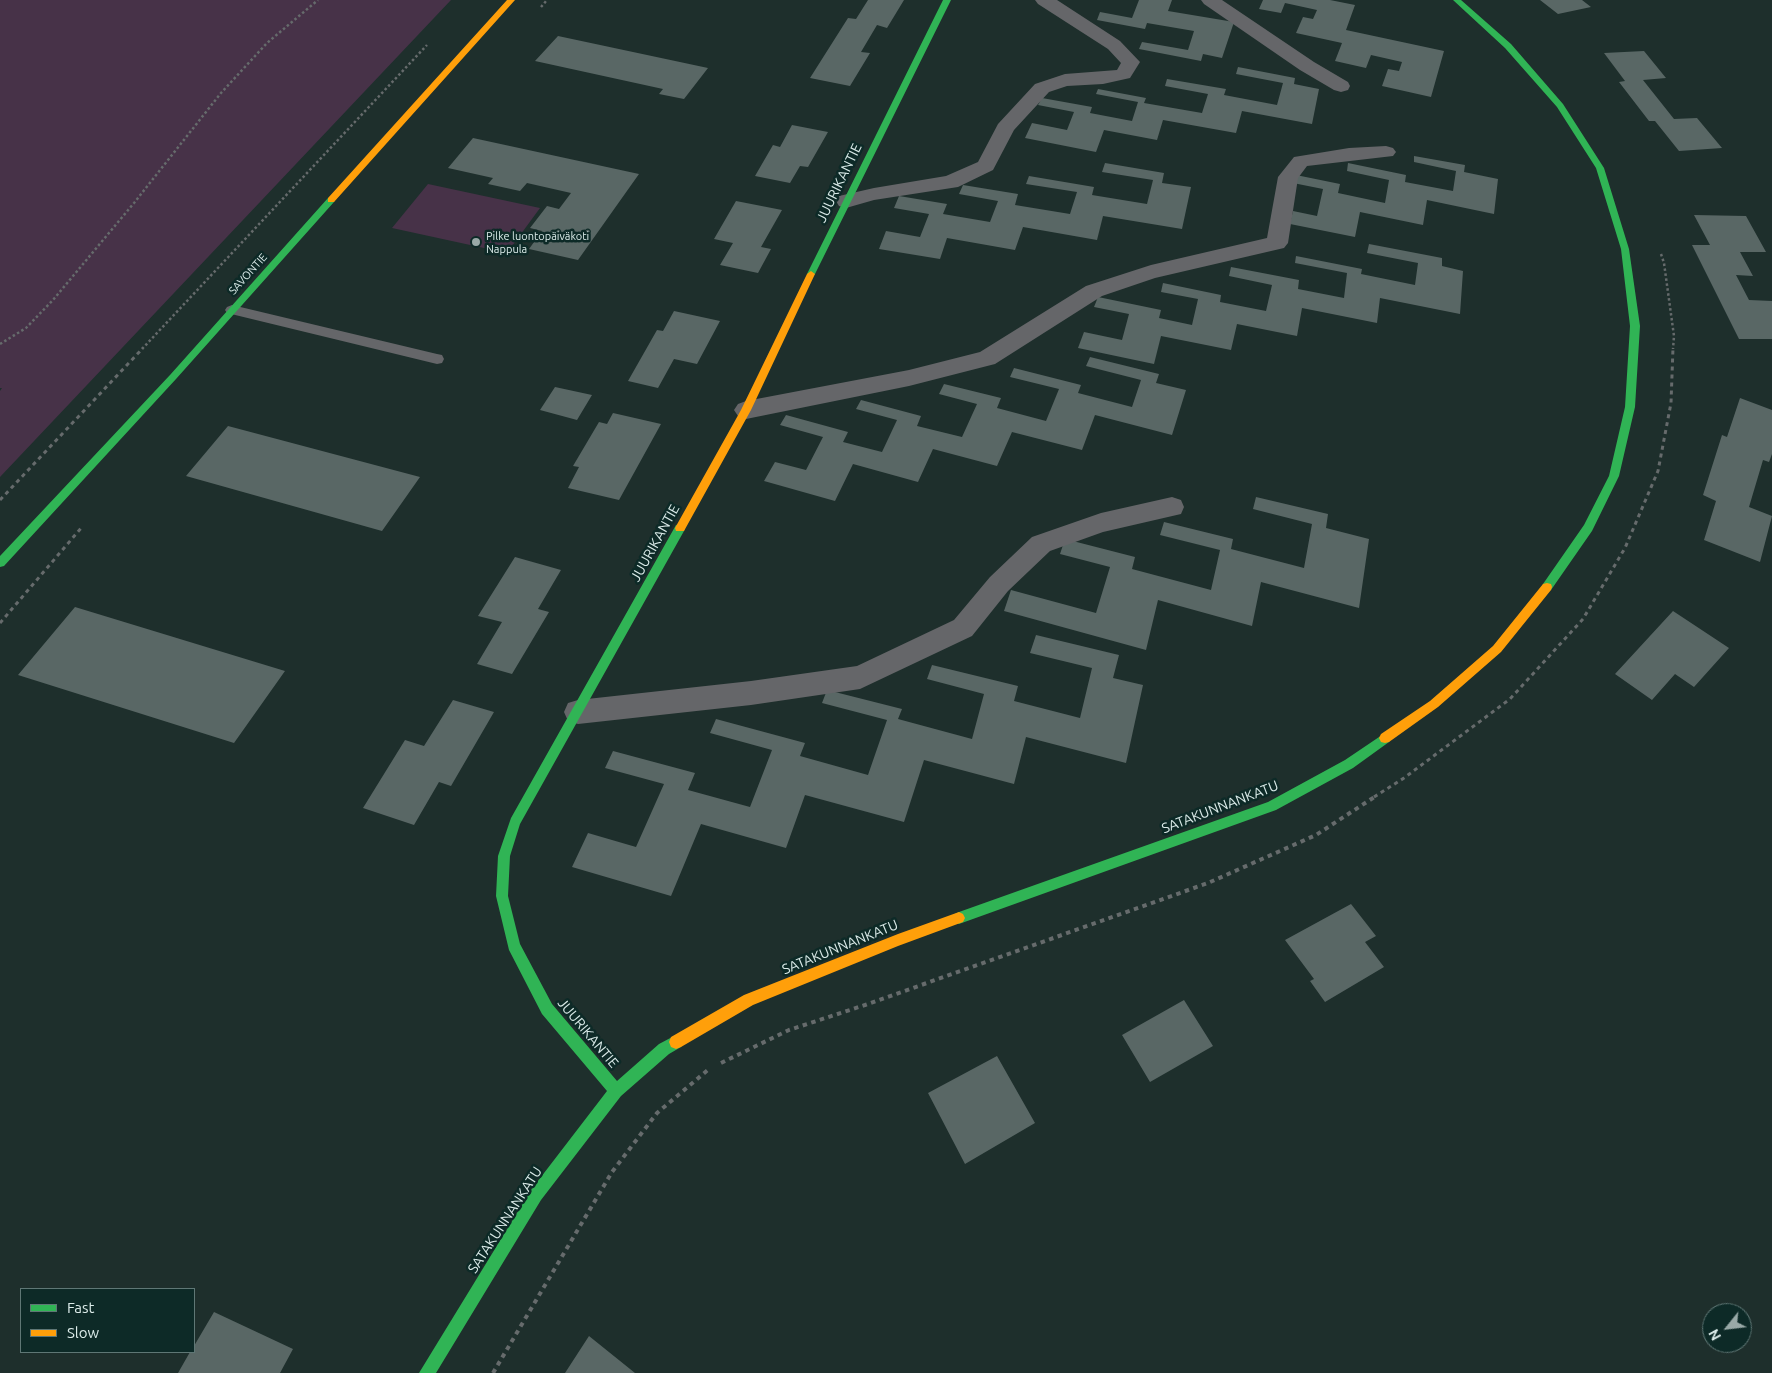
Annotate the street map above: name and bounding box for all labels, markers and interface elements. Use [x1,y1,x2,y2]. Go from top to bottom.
street label: JUURIKANTIE [813,141,865,225]
place label: Pilke luontopäiväkoti Nappula [486,229,589,255]
marker: Pilke luontopäiväkoti Nappula [470,236,482,248]
street label: SAVONTIE [226,251,270,297]
street label: JUURIKANTIE [627,501,683,585]
street label: SATAKUNNANKATU [1159,777,1281,837]
street label: SATAKUNNANKATU [780,916,900,978]
street label: JUURIKANTIE [554,995,622,1071]
street label: SATAKUNNANKATU [464,1164,546,1276]
legend [20,1288,195,1353]
text: Fast [67,1299,94,1316]
north arrow [1702,1303,1752,1353]
text: Slow [67,1324,99,1341]
text: N [1705,1326,1724,1343]

